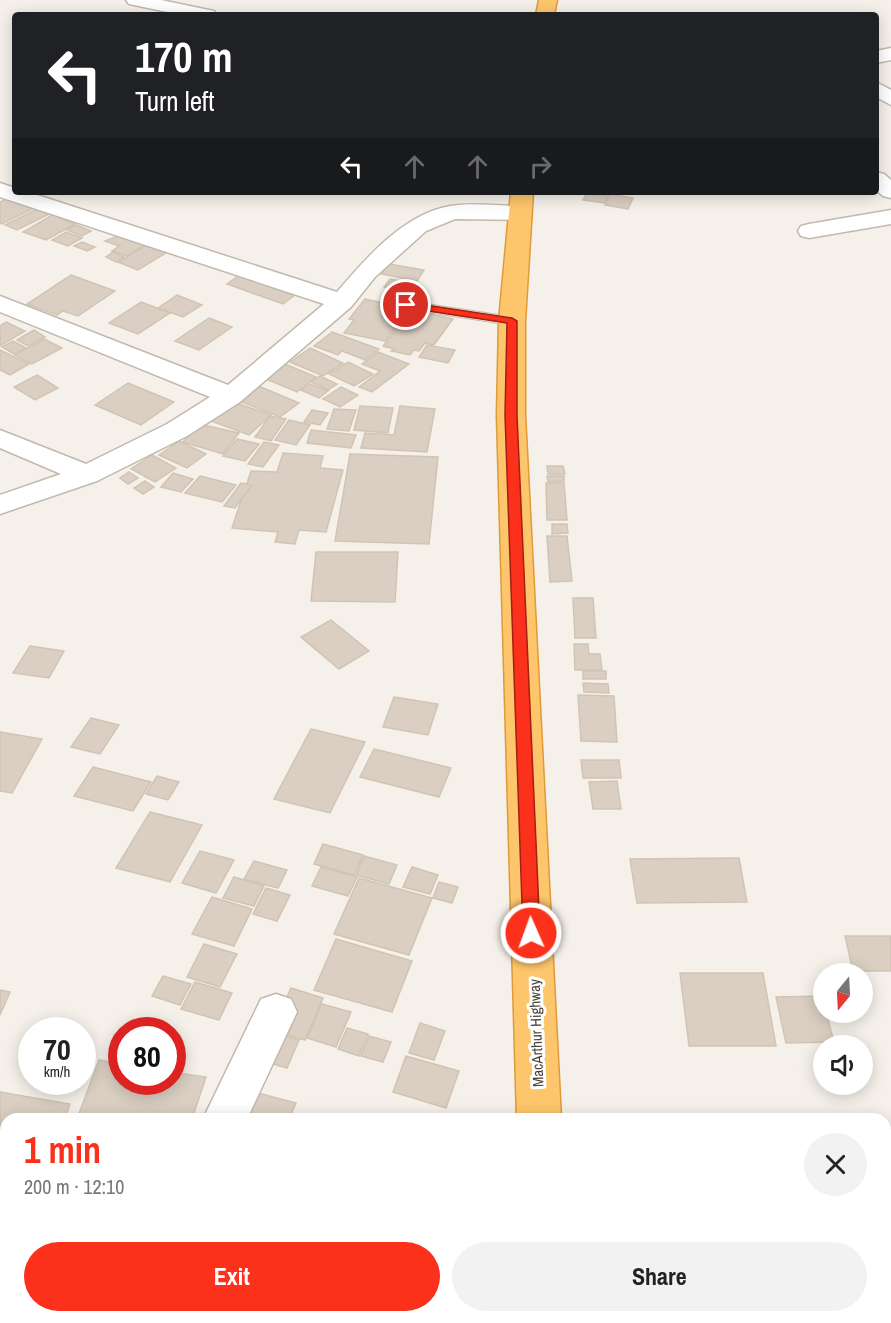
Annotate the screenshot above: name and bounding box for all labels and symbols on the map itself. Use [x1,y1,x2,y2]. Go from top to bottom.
pin [380,279,431,330]
position arrow [499,901,563,965]
north arrow [813,963,873,1023]
street label: MacArthur Highway [524,978,548,1087]
speed limit sign: 80 [108,1017,186,1095]

